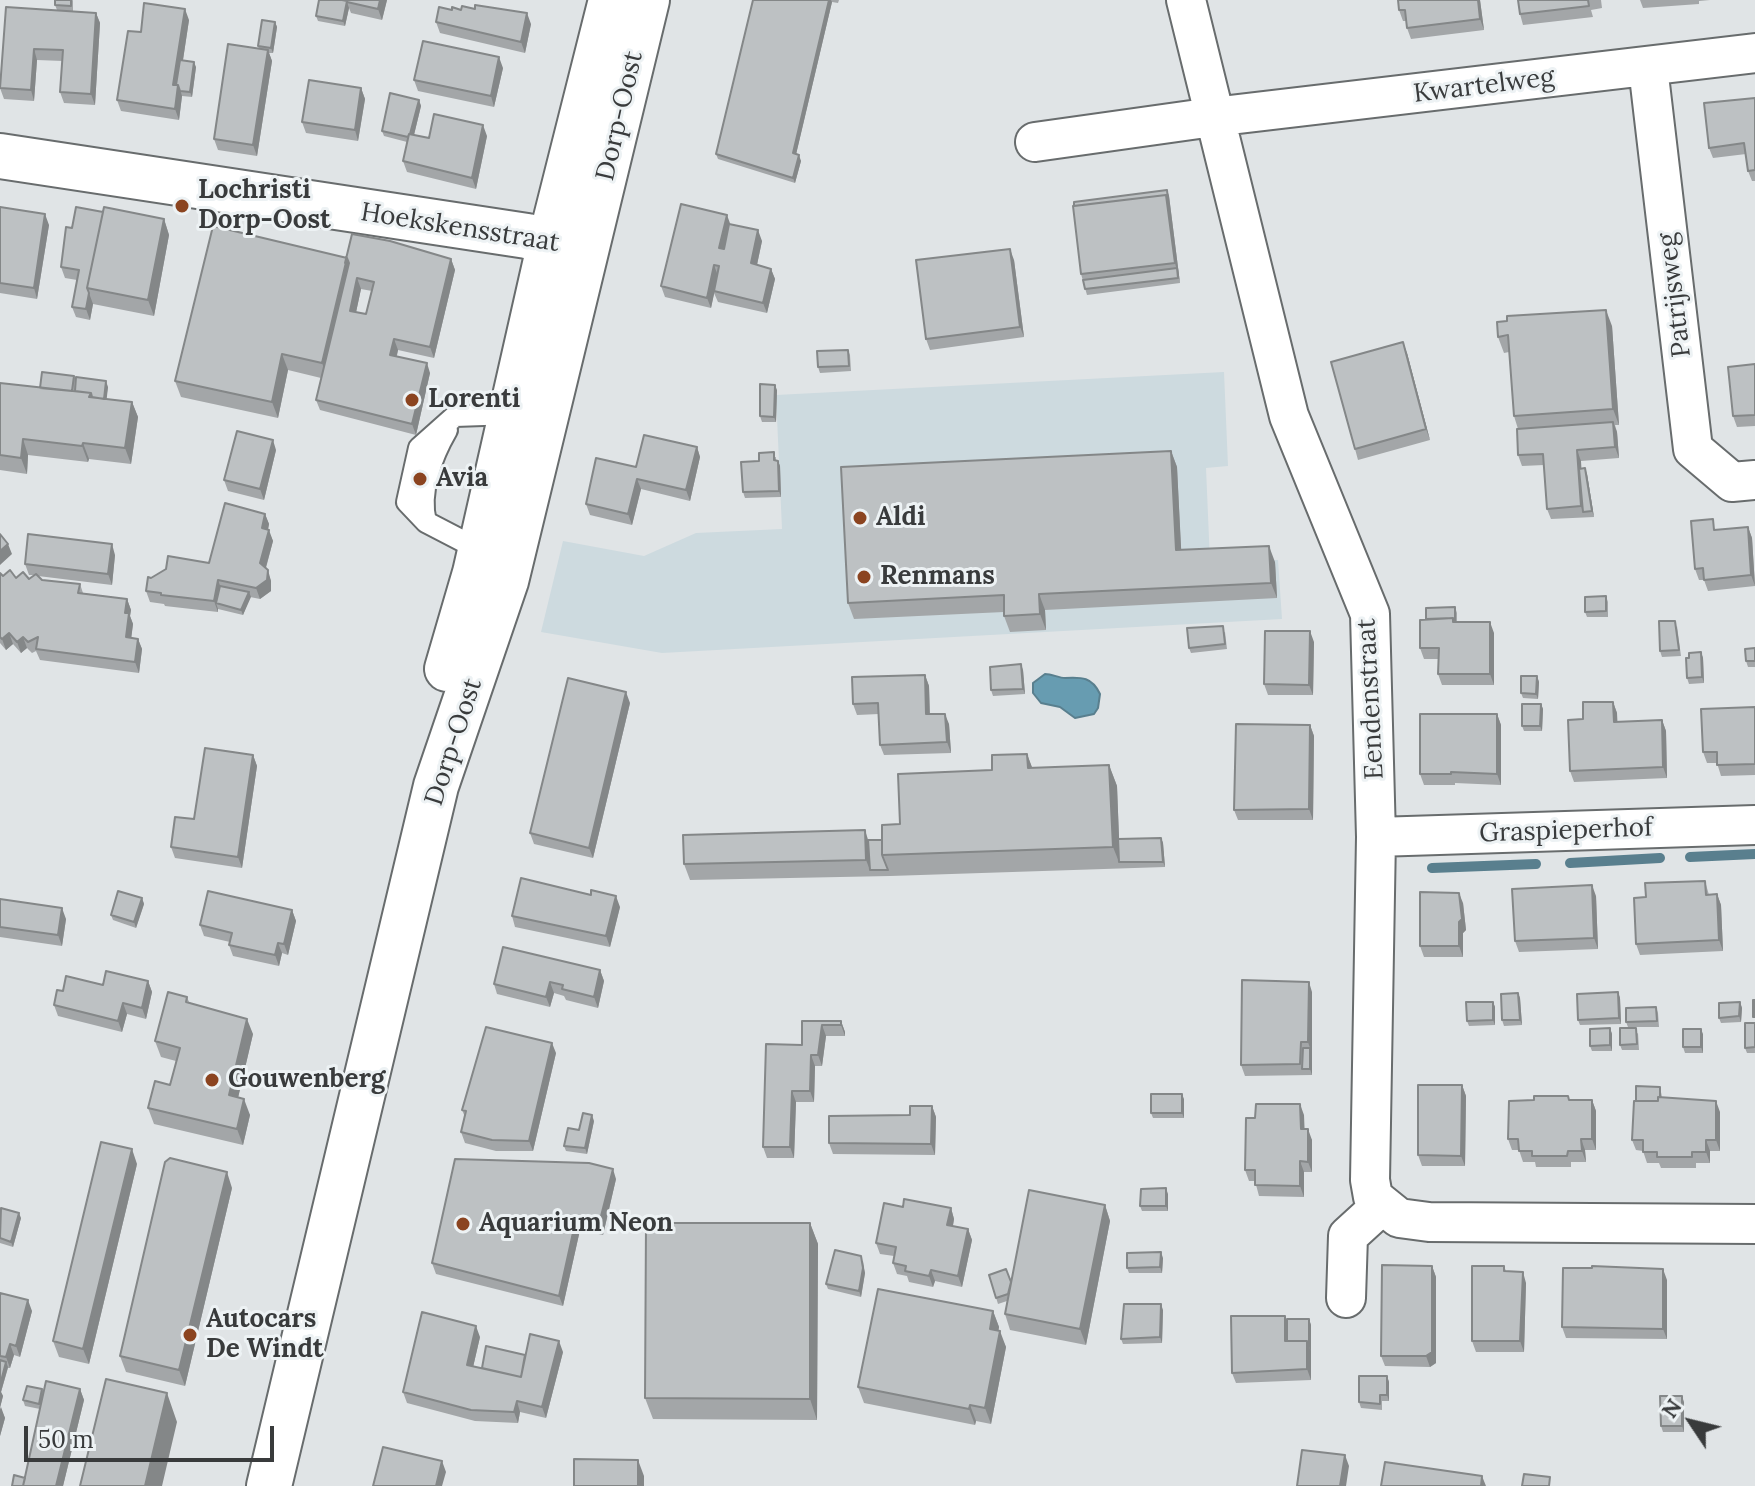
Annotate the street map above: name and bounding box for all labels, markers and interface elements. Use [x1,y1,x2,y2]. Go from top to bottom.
street label: Dorp-Oost [590,48,650,184]
street label: Kwartelweg [1412,62,1556,110]
place label: Lochristi Dorp-Oost [198,175,331,236]
marker: Lochristi Dorp-Oost [173,197,191,215]
street label: Hoekskensstraat [358,197,562,259]
street label: Patrijsweg [1652,231,1698,359]
place label: Lorenti [428,384,520,416]
marker: Lorenti [403,391,421,409]
place label: Avia [436,463,488,495]
marker: Avia [411,470,429,488]
place label: Aldi [876,502,925,534]
marker: Aldi [851,509,869,527]
place label: Renmans [880,561,995,593]
marker: Renmans [855,568,873,586]
street label: Eendenstraat [1351,618,1391,780]
street label: Dorp-Oost [419,674,489,810]
street label: Graspieperhof [1479,812,1653,850]
place label: Gouwenberg [228,1064,385,1096]
marker: Gouwenberg [203,1071,221,1089]
place label: Aquarium Neon [479,1208,673,1240]
marker: Aquarium Neon [454,1215,472,1233]
place label: Autocars De Windt [206,1304,324,1366]
marker: Autocars De Windt [181,1326,199,1344]
north arrow [1651,1382,1731,1462]
text: N [1655,1393,1688,1423]
scale bar [28,1410,278,1460]
text: 50 m [38,1424,94,1455]

